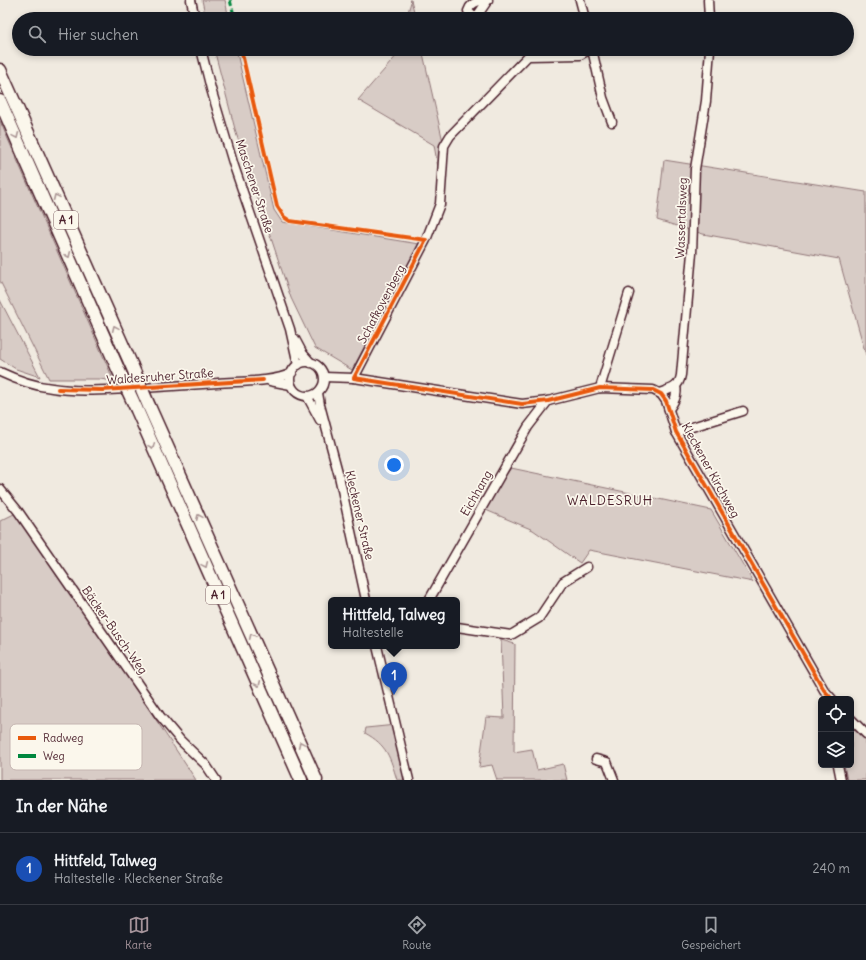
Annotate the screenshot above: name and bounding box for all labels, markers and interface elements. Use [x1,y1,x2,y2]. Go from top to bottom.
search box [12,12,854,56]
icon: search [26,23,48,45]
text: Hier suchen [58,25,138,44]
one-way arrow [11,133,19,140]
street label: Maschener Straße [233,137,277,235]
street label: Wassertalsweg [672,177,690,259]
one-way arrow [53,193,61,201]
road number: A 1 [54,211,78,229]
one-way arrow [63,251,71,259]
street label: Schafkovenberg [354,262,408,346]
one-way arrow [112,325,120,332]
street label: Waldesruher Straße [106,365,214,387]
street label: Kleckener Kirchweg [679,420,743,520]
one-way arrow [147,442,155,450]
your location [384,455,404,475]
street label: Eichhang [457,468,495,518]
street label: Kleckener Straße [342,469,378,561]
district label: WALDESRUH [567,492,653,509]
one-way arrow [196,514,204,522]
one-way arrow [200,561,208,568]
street label: Bäcker-Busch-Weg [79,583,151,677]
road number: A 1 [206,586,230,604]
popup [328,597,460,649]
text: Hittfeld, Talweg [343,605,445,624]
text: Haltestelle [343,624,404,641]
one-way arrow [249,633,257,640]
pin: 1 [381,662,407,695]
one-way arrow [253,679,261,687]
map controls [818,696,854,768]
button: locate [818,696,854,732]
legend [10,724,142,770]
text: Radweg [43,731,83,745]
button: layers [818,732,854,768]
one-way arrow [297,741,305,748]
text: Weg [43,749,65,763]
text: In der Nähe [16,795,108,817]
text: Hittfeld, Talweg [54,851,157,870]
text: 1 [26,860,32,877]
text: 240 m [813,860,850,877]
text: Haltestelle · Kleckener Straße [54,870,223,887]
tab: Karte [125,914,152,952]
tab: Route [402,914,431,952]
tab: Gespeichert [681,914,741,952]

